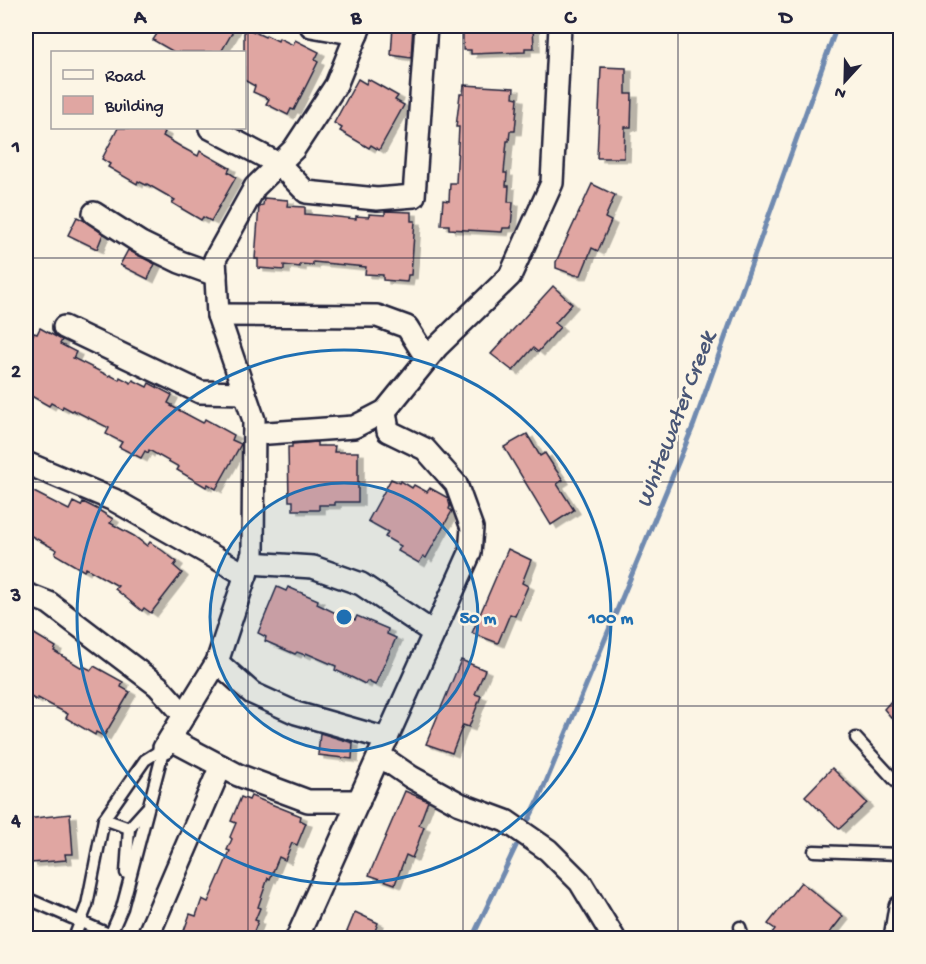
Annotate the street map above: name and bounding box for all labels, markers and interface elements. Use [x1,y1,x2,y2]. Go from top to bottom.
text: A [133,8,148,31]
text: B [350,8,362,31]
text: C [564,8,578,31]
text: D [777,8,793,31]
legend [51,51,246,129]
north arrow [815,51,875,111]
text: Road [105,67,146,88]
text: N [832,81,849,102]
text: Building [104,97,164,118]
text: 1 [11,137,20,160]
water label: Whitewater Creek [630,326,725,512]
text: 2 [11,362,21,385]
text: 3 [10,586,21,609]
centre of rings [334,607,354,627]
text: 50 m [460,609,497,630]
text: 100 m [588,609,634,630]
text: 4 [10,811,21,834]

